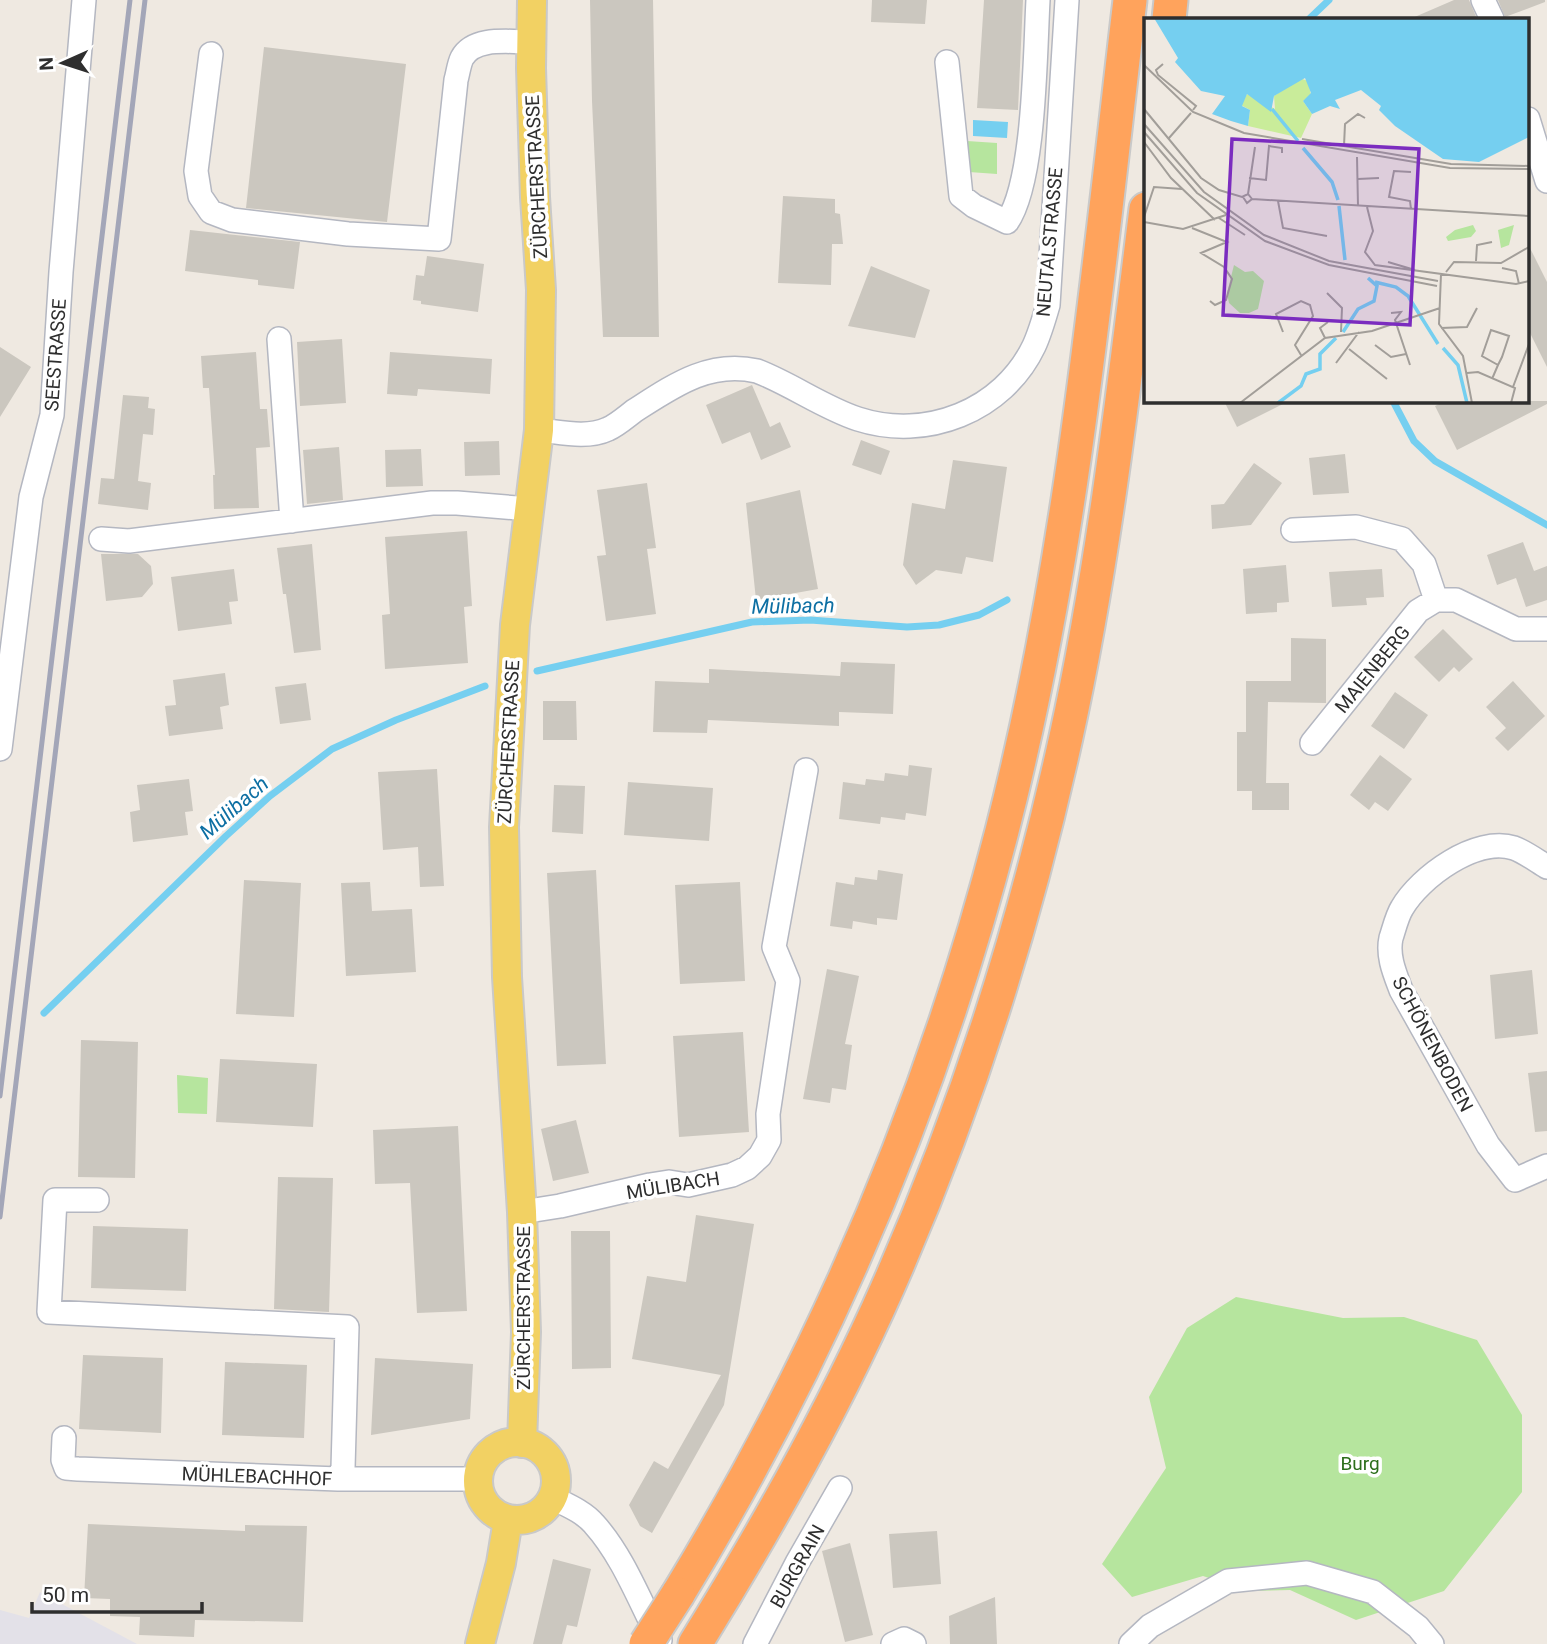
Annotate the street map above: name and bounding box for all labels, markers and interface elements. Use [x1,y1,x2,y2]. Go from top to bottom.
inset map [1144,18,1530,402]
north arrow [28,28,98,98]
text: N [35,57,58,71]
street label: ZÜRCHERSTRASSE [521,94,552,259]
street label: NEUTALSTRASSE [1032,166,1068,318]
street label: SEESTRASSE [40,298,71,412]
water label: Mülibach [751,593,835,619]
street label: MAIENBERG [1330,621,1415,718]
street label: ZÜRCHERSTRASSE [493,659,524,824]
water label: Mülibach [195,772,273,844]
street label: SCHÖNENBODEN [1387,973,1478,1116]
street label: MÜLIBACH [625,1167,721,1204]
street label: ZÜRCHERSTRASSE [512,1226,535,1390]
park label: Burg [1340,1452,1380,1475]
street label: MÜHLEBACHHOF [181,1462,333,1491]
street label: BURGRAIN [765,1521,830,1612]
scale bar [32,1570,201,1614]
text: 50 m [42,1583,89,1607]

